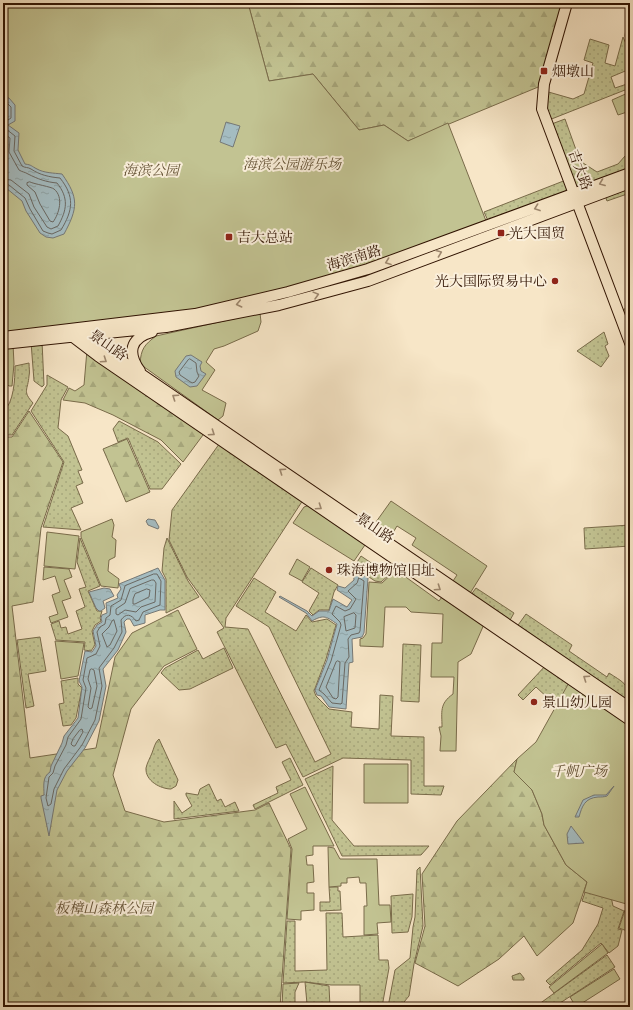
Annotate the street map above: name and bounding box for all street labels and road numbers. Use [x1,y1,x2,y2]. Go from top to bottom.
street label: 吉大路 [564,147,596,193]
street label: 海滨南路 [324,241,384,275]
street label: 景山路 [85,325,131,365]
street label: 景山路 [352,508,398,548]

